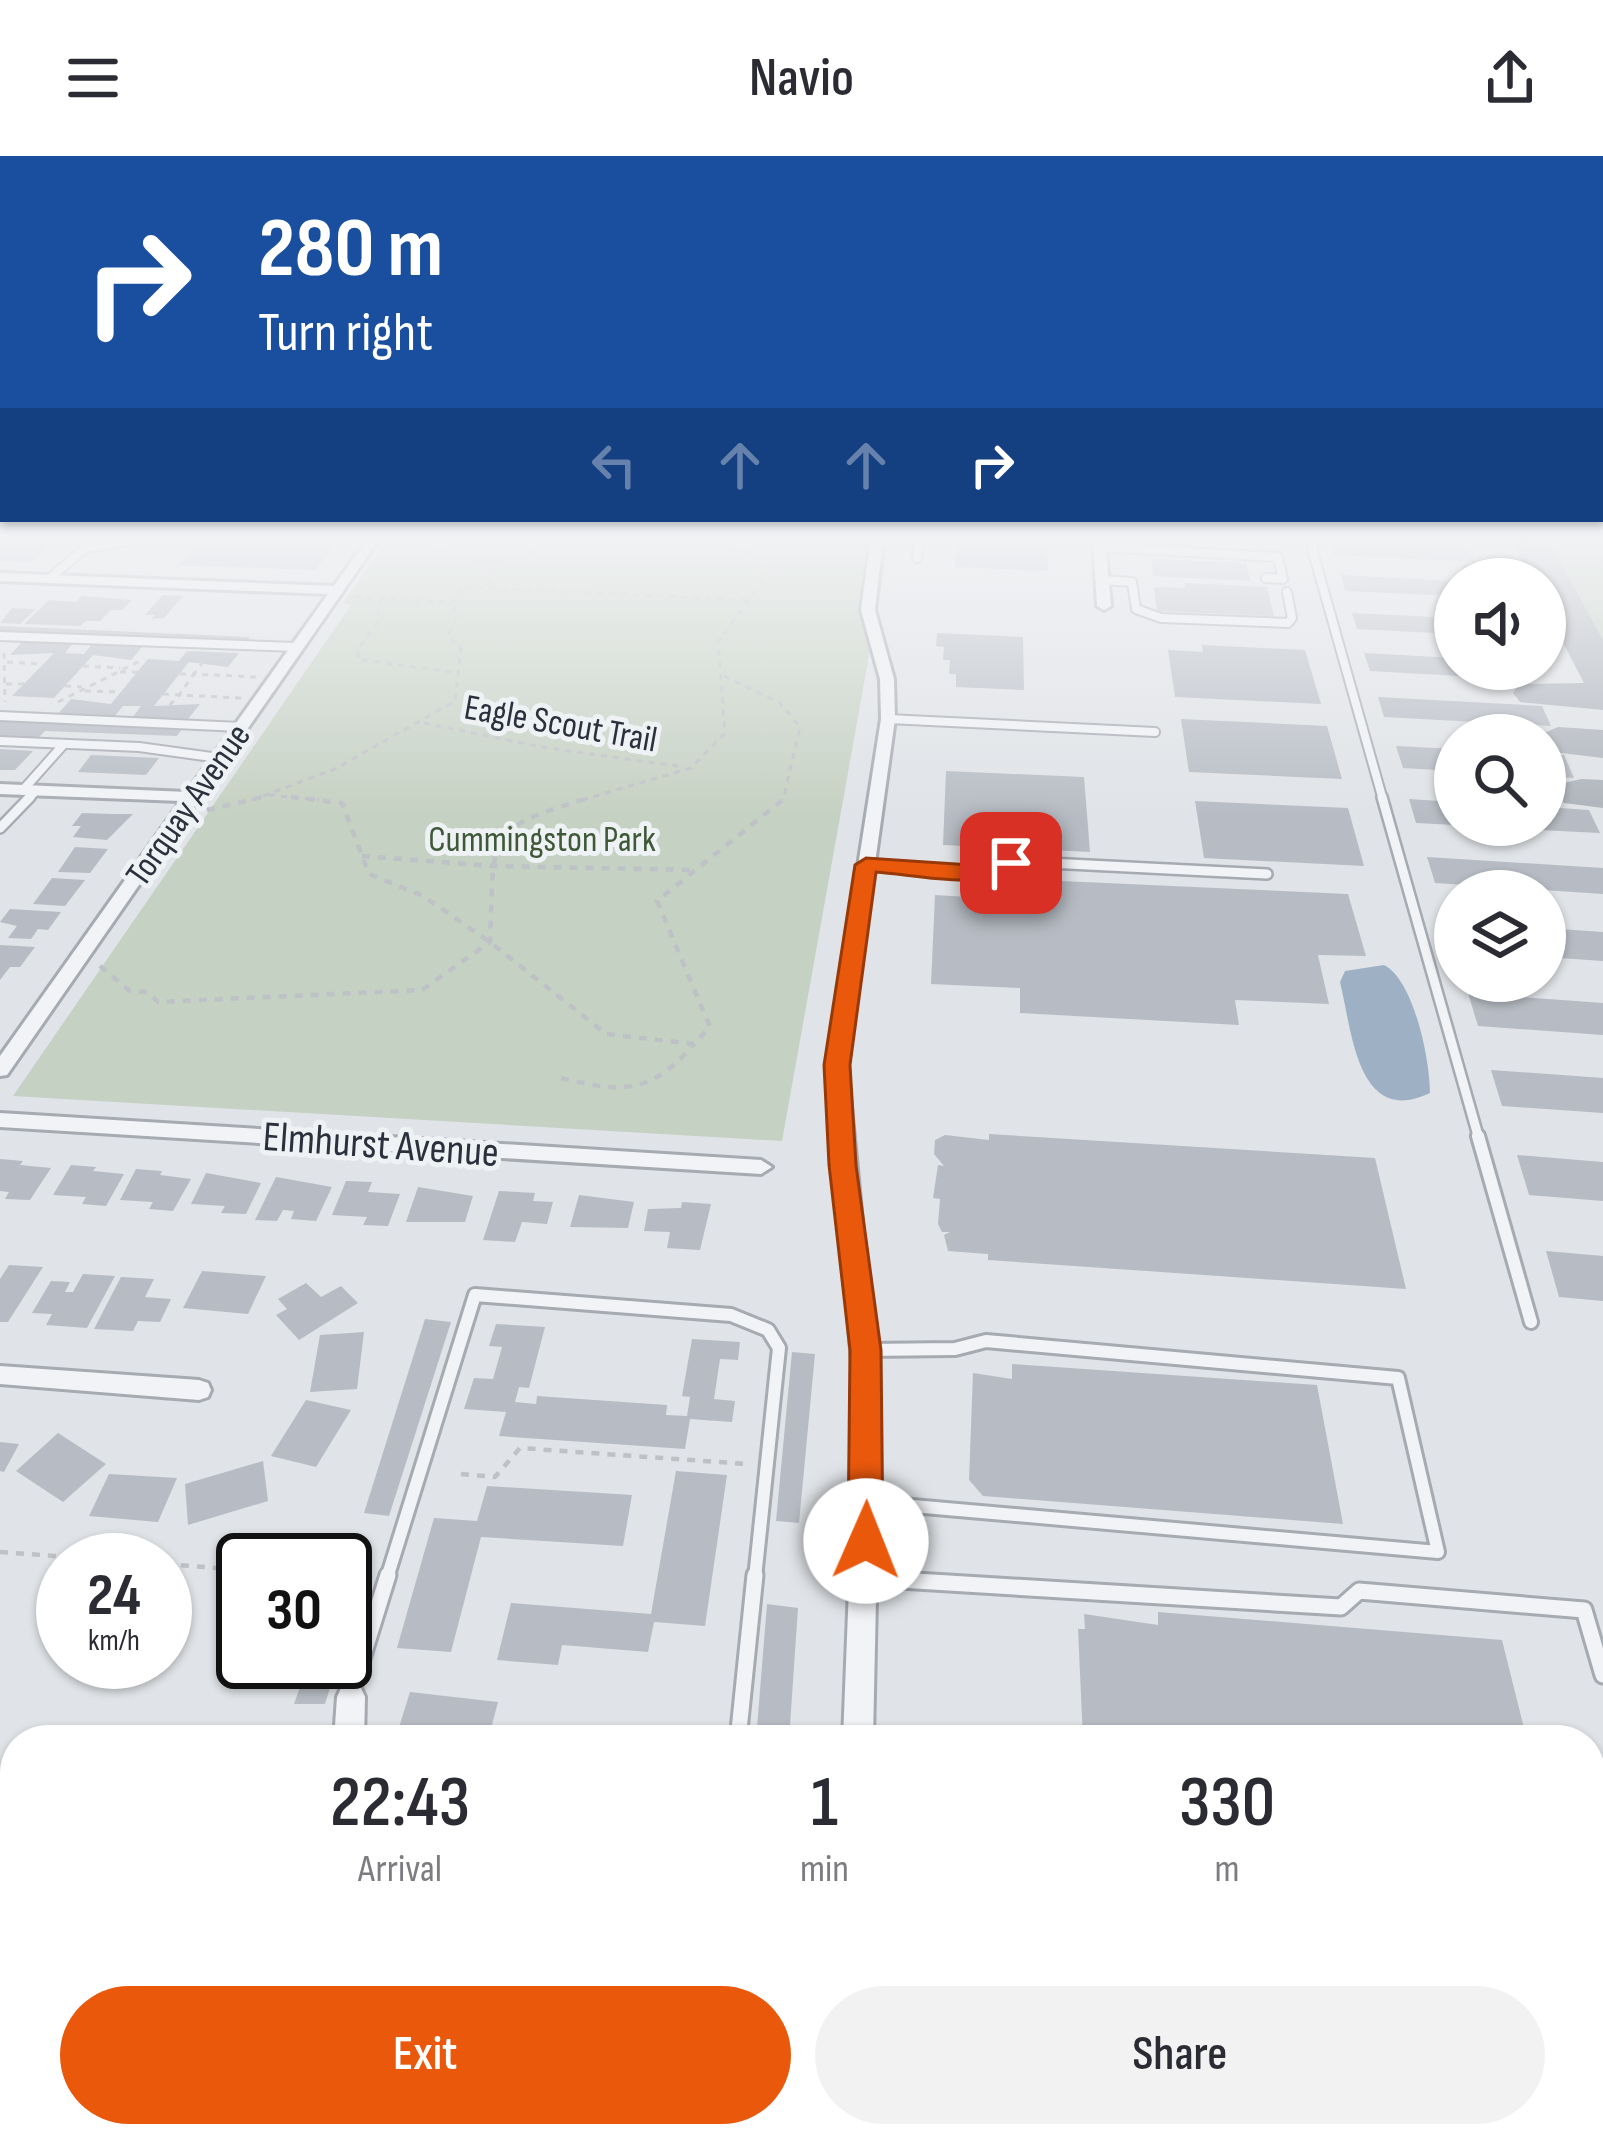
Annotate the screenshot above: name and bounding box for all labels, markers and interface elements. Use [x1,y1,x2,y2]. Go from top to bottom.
icon: menu [60,45,126,111]
icon: share [1477,45,1543,111]
text: Navio [749,46,854,111]
text: 280 m [258,199,443,300]
icon: right [60,204,216,360]
text: Turn right [258,301,433,366]
icon: left [581,432,647,498]
icon: ahead [707,432,773,498]
icon: ahead [833,432,899,498]
icon: right [959,432,1025,498]
map controls [1434,558,1566,1002]
button: sound [1434,558,1566,690]
street label: Eagle Scout Trail [461,686,660,763]
button: search [1434,714,1566,846]
street label: Torquay Avenue [117,716,261,895]
pin [960,812,1062,914]
park label: Cummingston Park [428,819,656,862]
icon: arrive [978,830,1044,896]
button: layers [1434,870,1566,1002]
street label: Elmhurst Avenue [261,1112,500,1179]
position arrow [803,1478,929,1604]
speed limit sign: 30 [216,1533,372,1689]
text: 24 [87,1560,141,1632]
text: km/h [88,1623,140,1659]
text: 22:43 [330,1760,470,1847]
text: 1 [811,1760,838,1847]
text: 330 [1179,1760,1275,1847]
text: Arrival [358,1846,442,1893]
text: min [800,1846,849,1893]
text: m [1214,1846,1240,1893]
button: Exit [60,1986,791,2124]
button: Share [815,1986,1545,2124]

